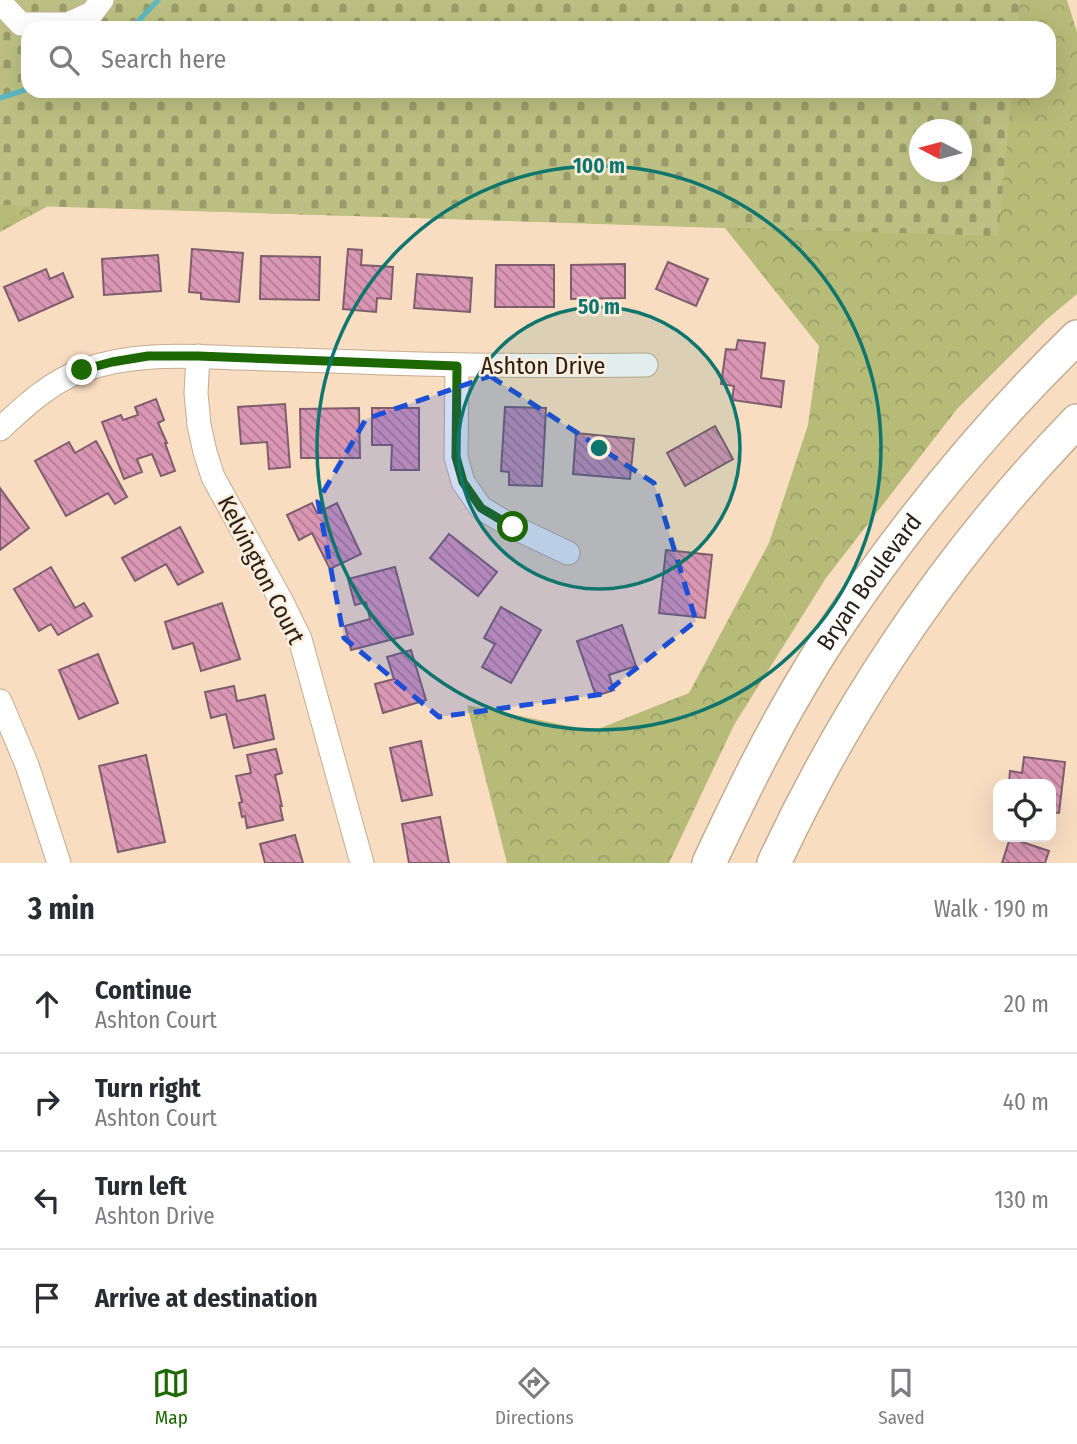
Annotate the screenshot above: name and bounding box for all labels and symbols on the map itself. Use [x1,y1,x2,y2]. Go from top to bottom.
north arrow [909,119,972,182]
text: 100 m [573,153,625,179]
text: 50 m [578,294,620,320]
street label: Ashton Drive [481,352,605,380]
route end [66,354,97,385]
centre of rings [587,436,611,460]
street label: Kelvington Court [212,491,310,649]
street label: Bryan Boulevard [811,508,927,656]
route start [497,511,528,542]

